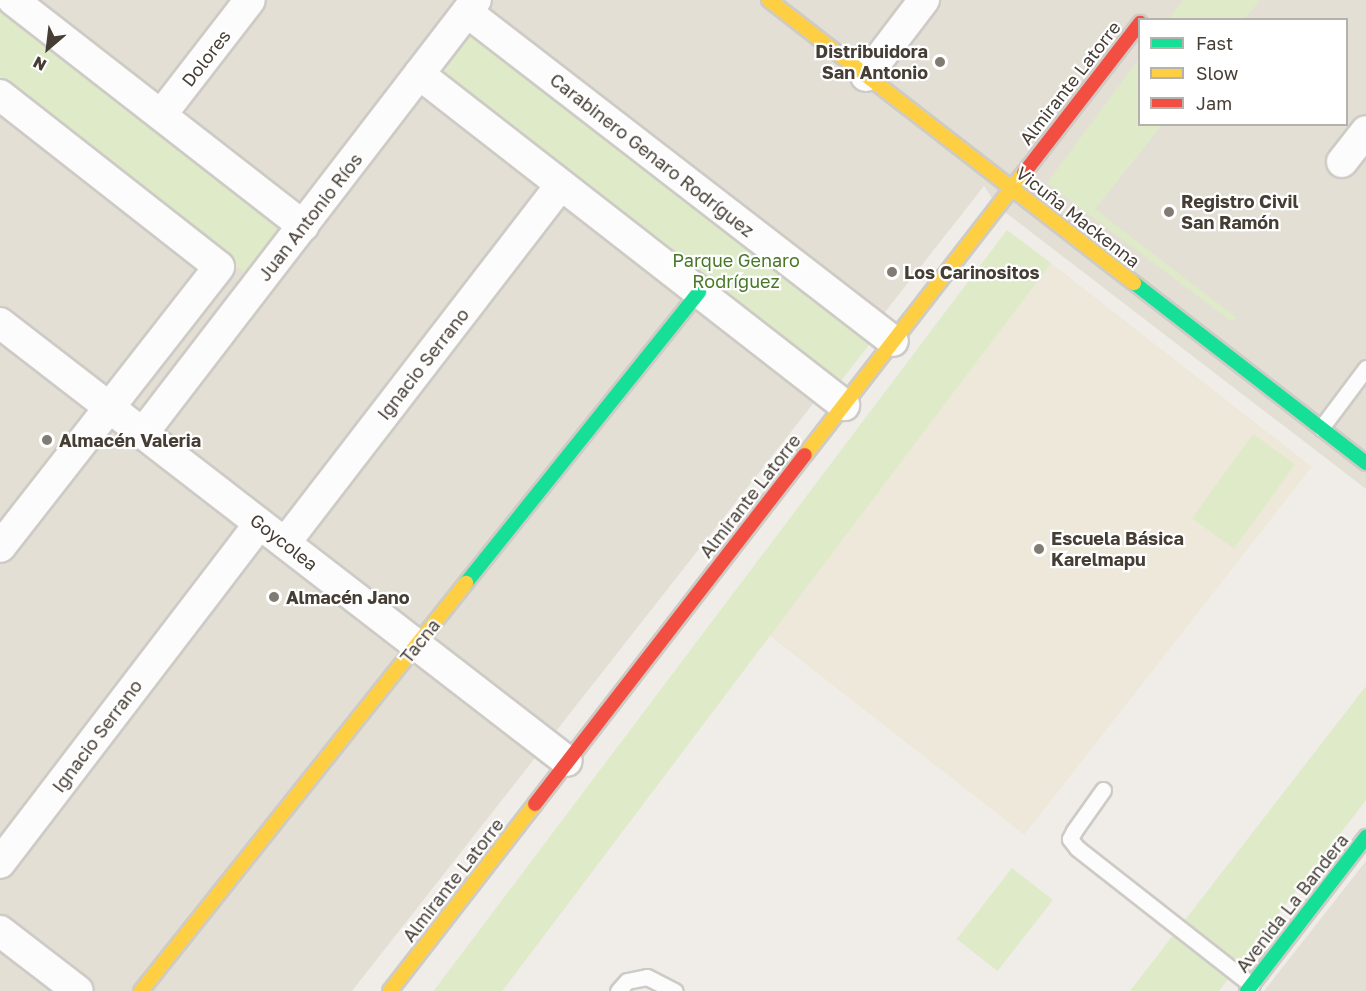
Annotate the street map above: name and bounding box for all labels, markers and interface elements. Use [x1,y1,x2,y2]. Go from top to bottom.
street label: Almirante Latorre [1015,17,1125,149]
north arrow [18,18,78,78]
legend [1138,18,1348,126]
street label: Dolores [177,25,235,91]
text: Fast [1196,32,1233,54]
place label: Distribuidora San Antonio [815,41,928,84]
text: N [29,52,50,76]
marker: Distribuidora San Antonio [933,55,947,69]
text: Slow [1196,62,1238,84]
street label: Carabinero Genaro Rodríguez [546,69,758,241]
text: Jam [1196,92,1232,114]
street label: Juan Antonio Ríos [253,149,367,285]
street label: Vicuña Mackenna [1012,162,1144,272]
place label: Registro Civil San Ramón [1181,191,1299,234]
marker: Registro Civil San Ramón [1162,205,1176,219]
park label: Parque Genaro Rodríguez [672,250,800,292]
place label: Los Carinositos [904,261,1040,283]
marker: Los Carinositos [885,265,899,279]
street label: Ignacio Serrano [373,304,473,424]
place label: Almacén Valeria [59,429,201,451]
street label: Almirante Latorre [695,430,805,562]
marker: Almacén Valeria [40,433,54,447]
street label: Goycolea [246,509,322,575]
place label: Escuela Básica Karelmapu [1051,528,1184,570]
marker: Escuela Básica Karelmapu [1032,542,1046,556]
place label: Almacén Jano [286,586,410,608]
marker: Almacén Jano [267,590,281,604]
street label: Tacna [396,614,444,668]
street label: Ignacio Serrano [48,675,146,797]
street label: Almirante Latorre [398,814,508,946]
street label: Avenida La Bandera [1231,829,1353,977]

